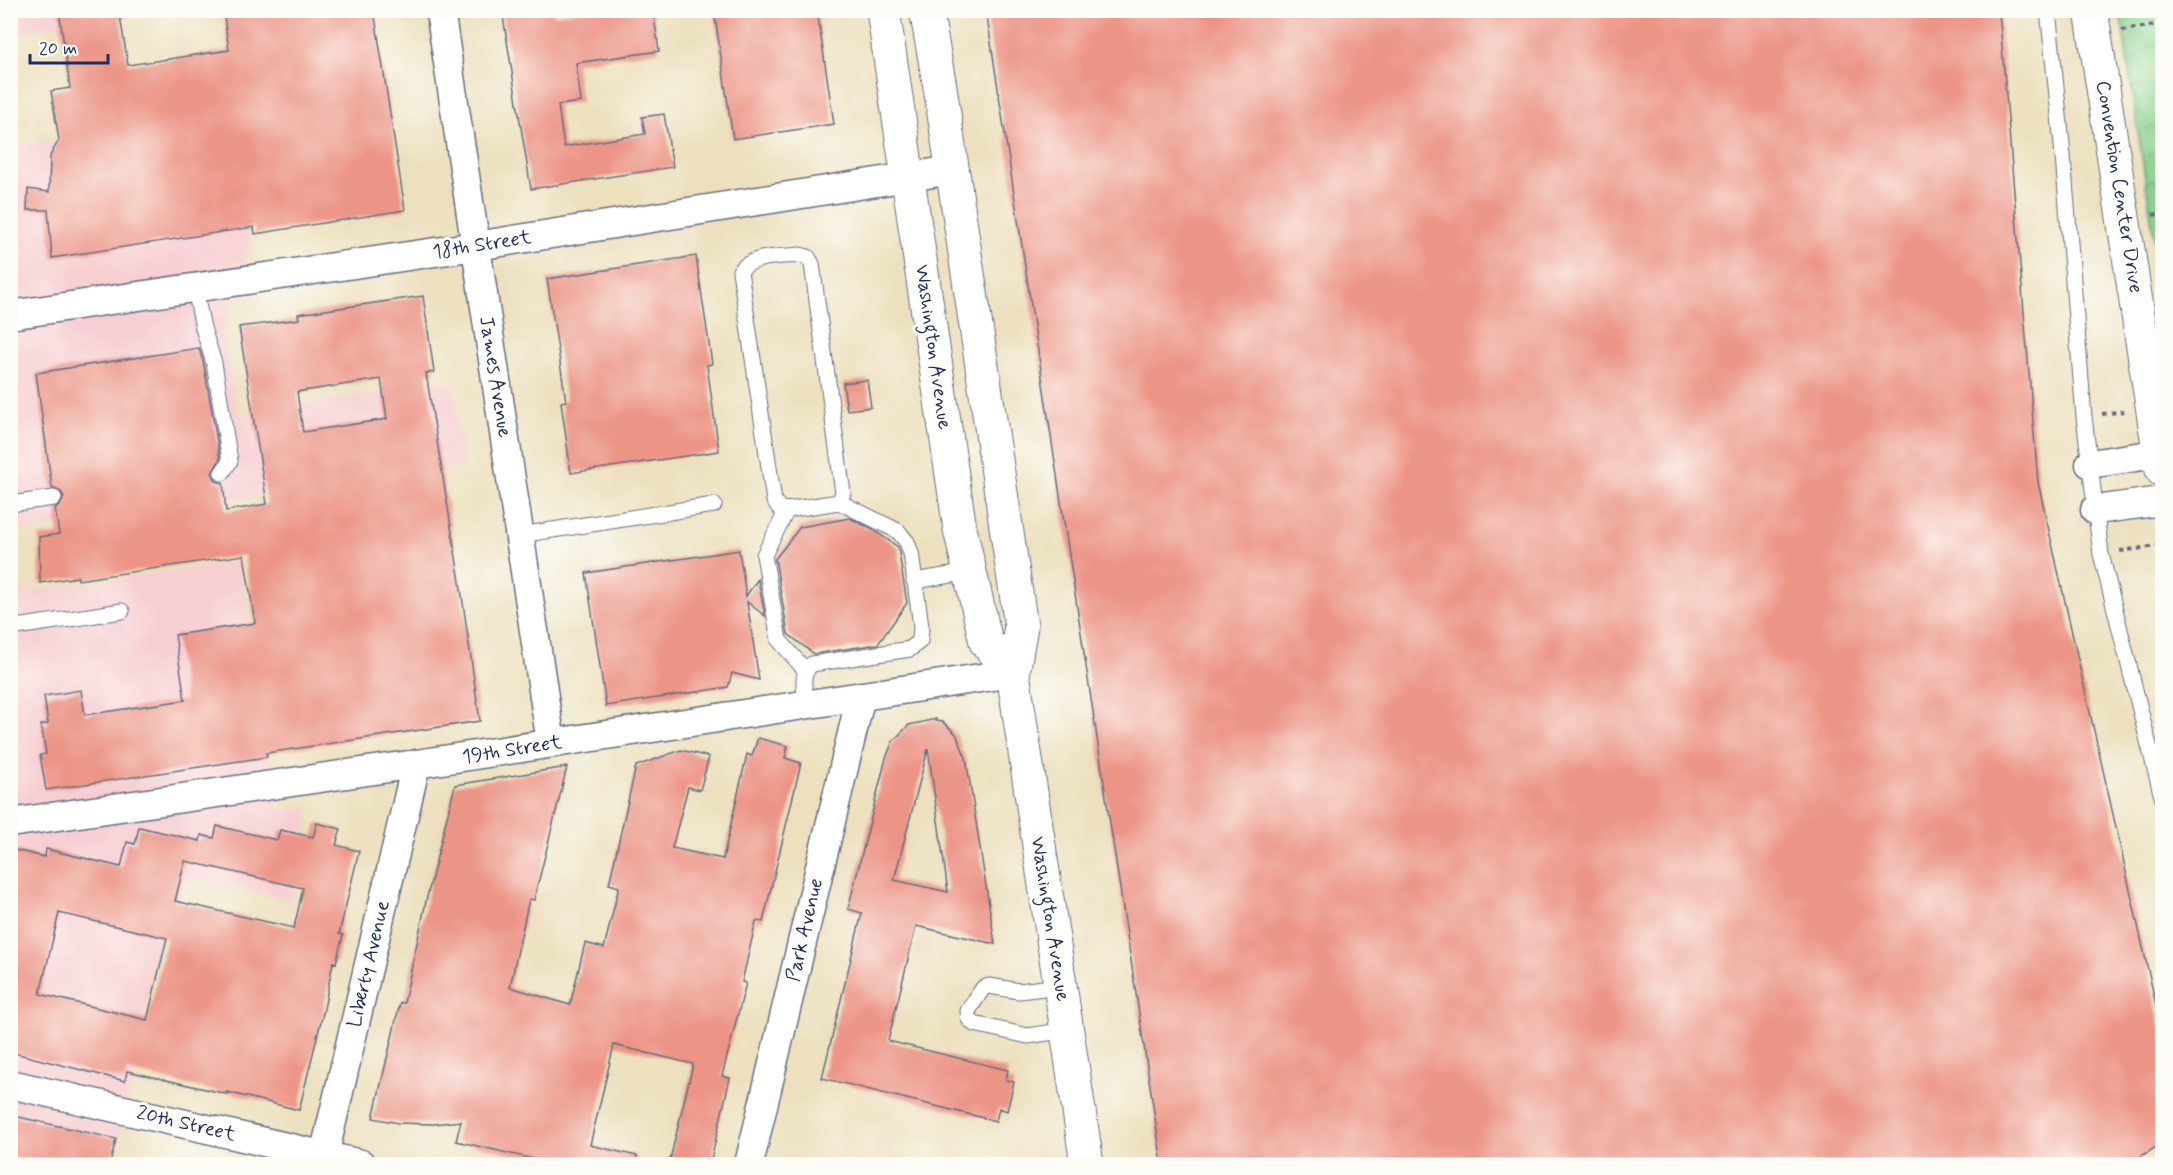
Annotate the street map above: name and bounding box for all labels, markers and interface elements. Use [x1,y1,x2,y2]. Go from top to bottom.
scale bar [30,27,108,65]
text: 20 m [39,37,77,61]
street label: Convention Center Drive [2089,79,2149,295]
street label: 18th Street [431,224,533,266]
street label: Washington Avenue [906,263,958,431]
street label: James Avenue [472,314,518,440]
street label: 19th Street [460,729,564,771]
street label: Washington Avenue [1022,835,1076,1004]
street label: Park Avenue [780,876,830,984]
street label: Liberty Avenue [341,898,397,1030]
street label: 20th Street [134,1100,238,1149]

